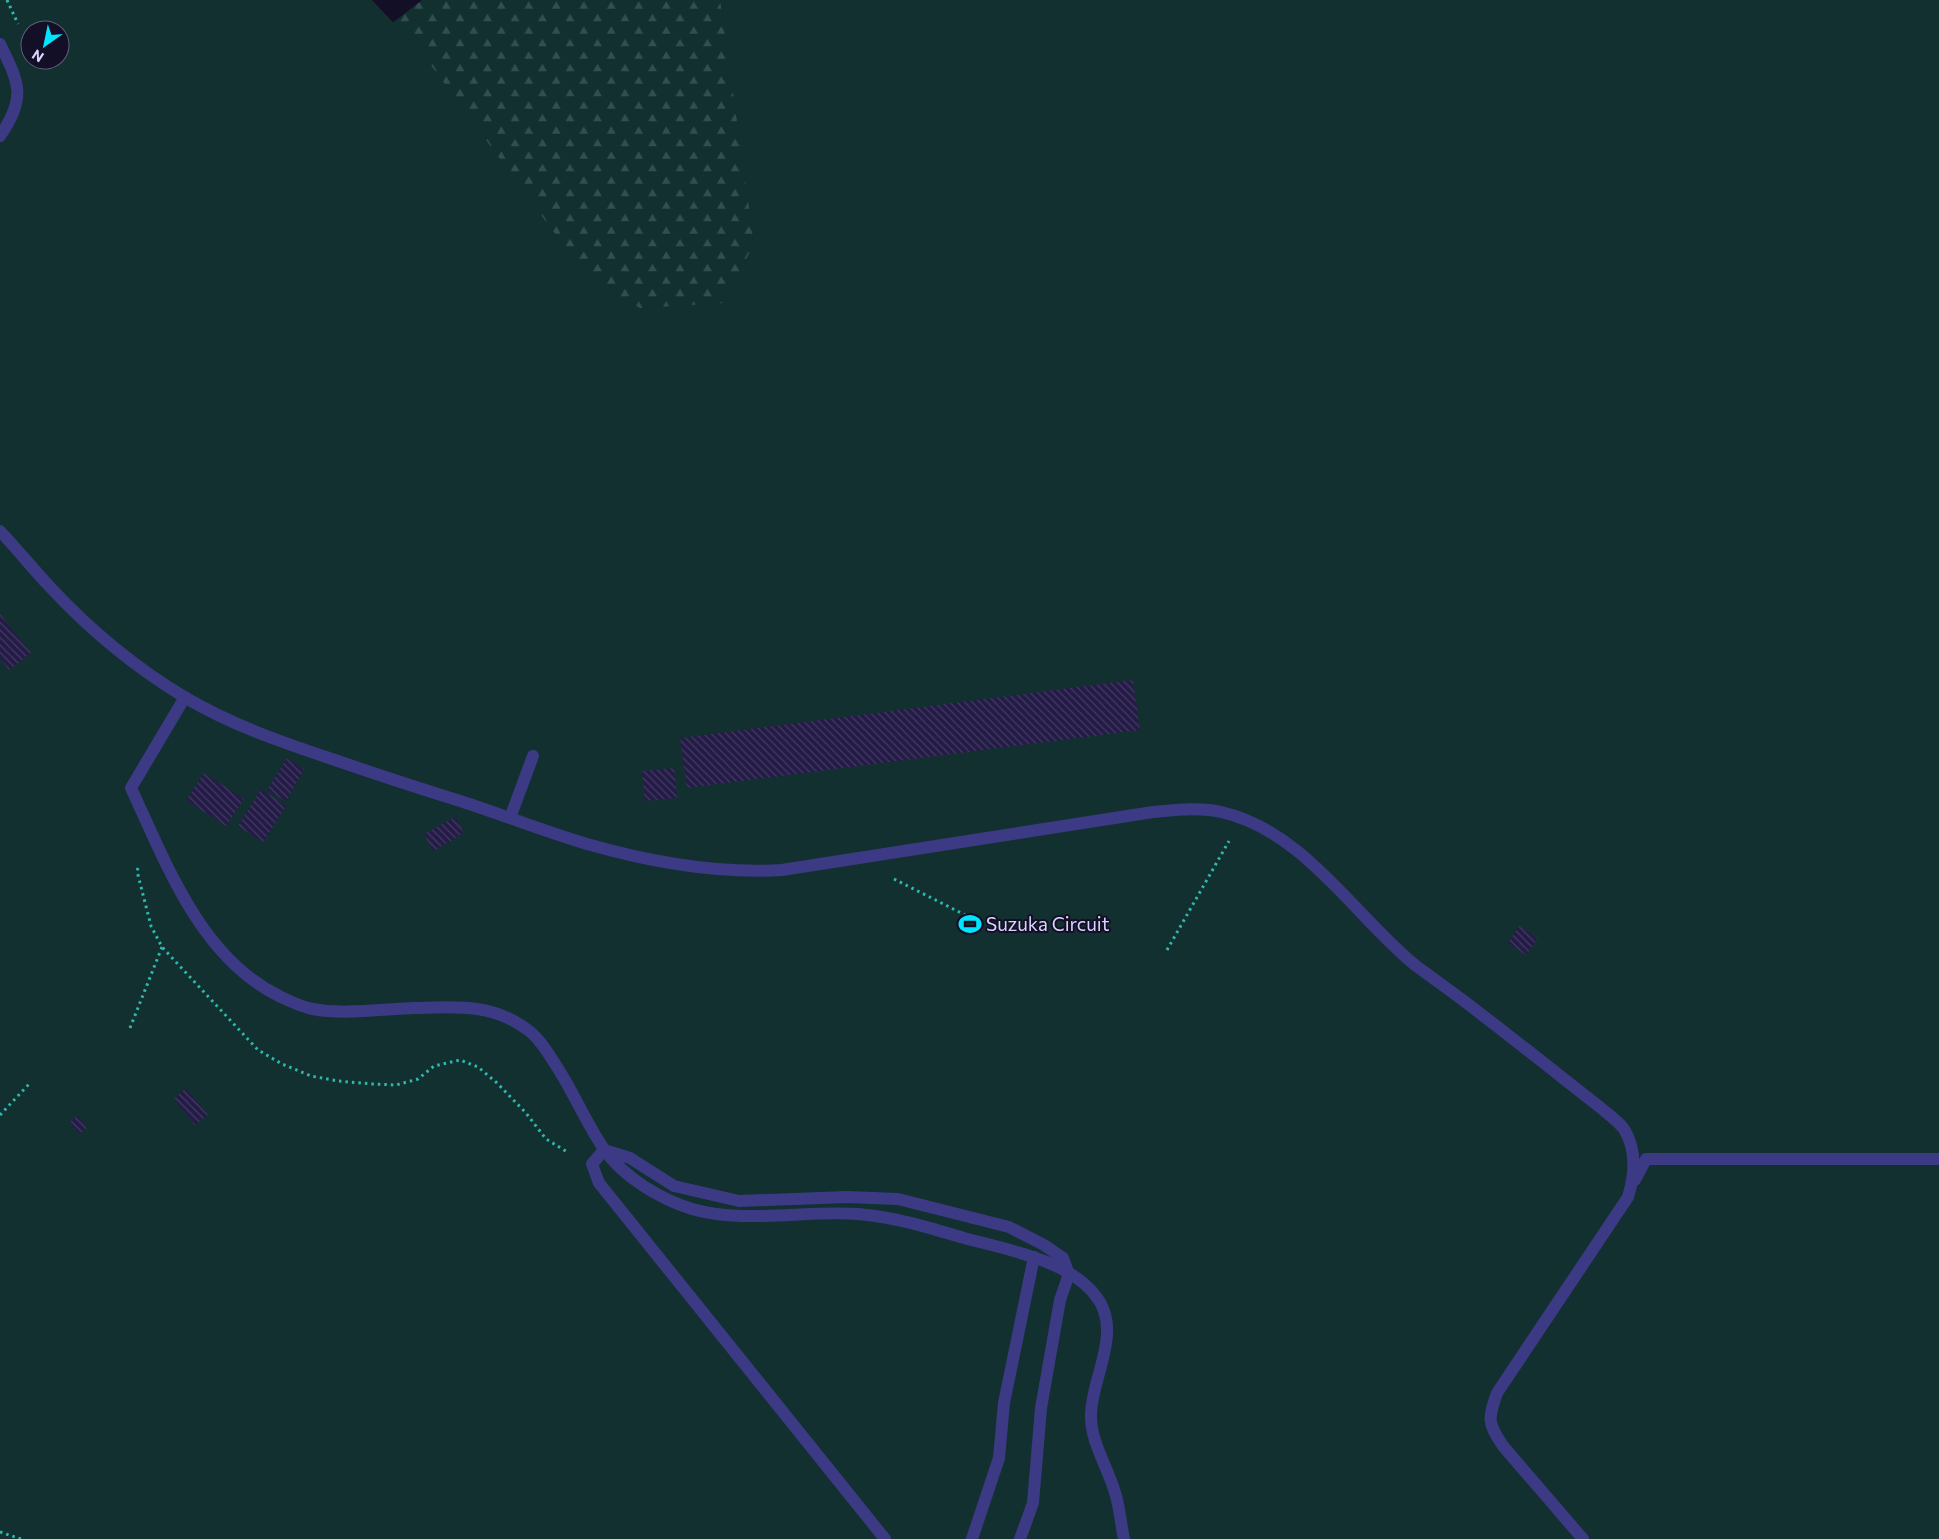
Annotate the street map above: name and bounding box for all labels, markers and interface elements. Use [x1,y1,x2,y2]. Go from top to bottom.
north arrow [20,20,70,70]
text: N [29,46,47,66]
sports icon: Suzuka Circuit [957,911,983,937]
place label: Suzuka Circuit [986,912,1110,935]

